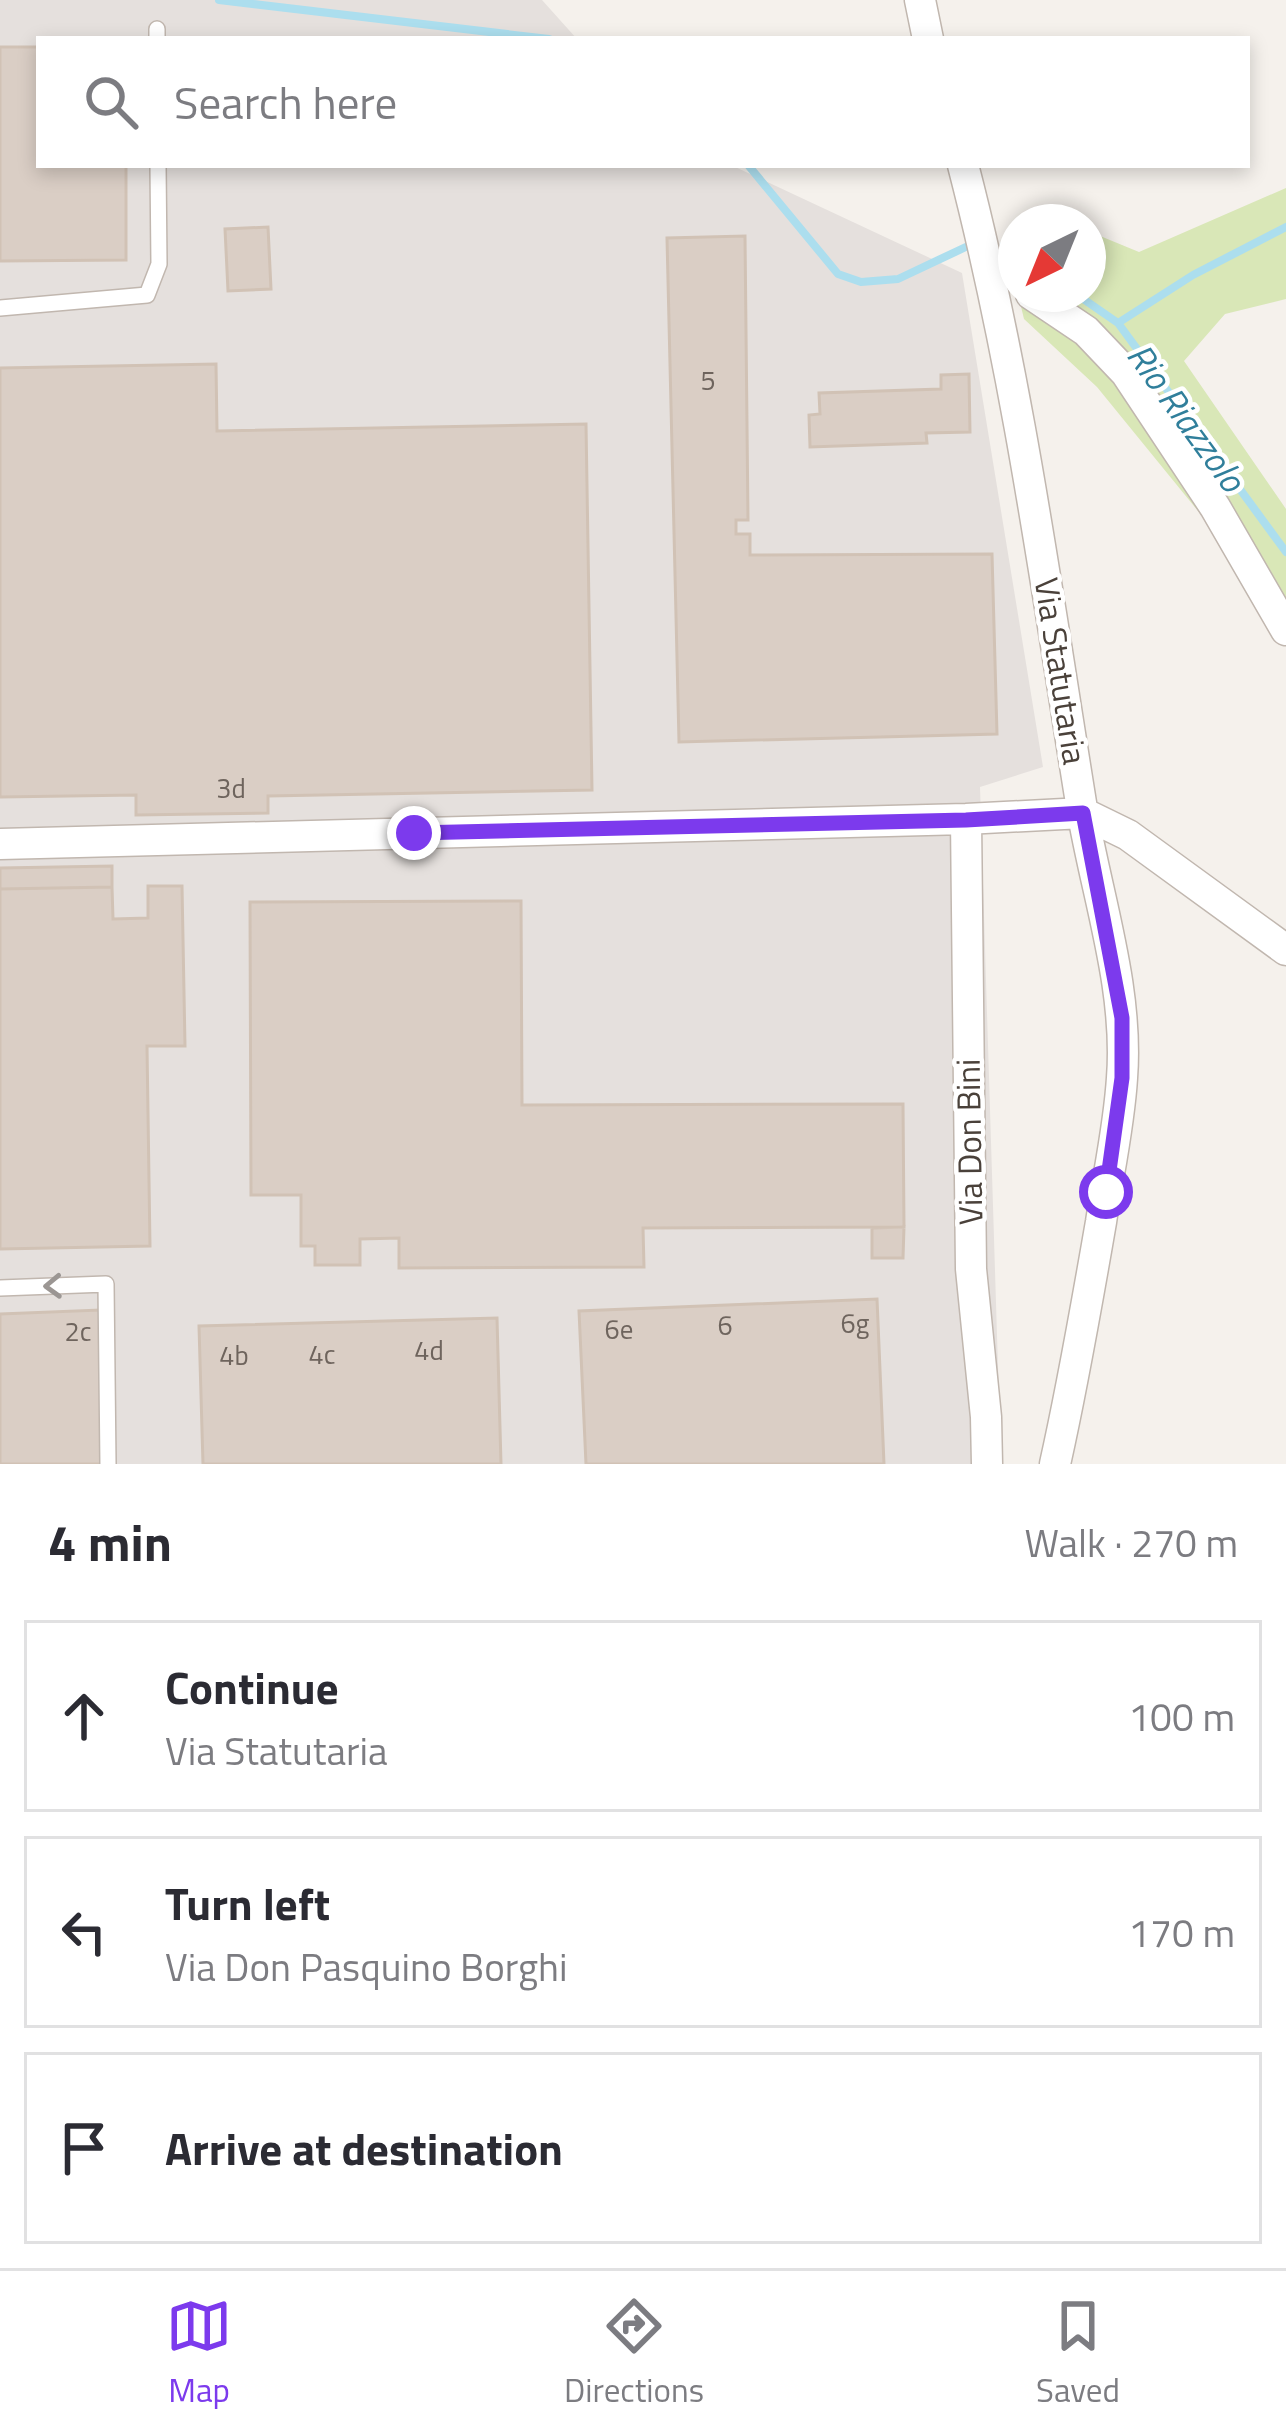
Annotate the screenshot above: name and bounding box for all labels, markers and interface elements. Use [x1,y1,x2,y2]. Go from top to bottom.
search box [36,36,1250,168]
text: Search here [174,68,397,136]
icon: search [78,69,144,135]
north arrow [998,204,1106,312]
water label: Rio Riazzolo [1114,331,1261,504]
house number: 5 [700,359,716,400]
street label: Via Statutaria [1022,574,1100,768]
house number: 3d [216,767,246,808]
route end [387,806,441,860]
street label: Via Don Bini [943,1058,995,1226]
route start [1079,1165,1133,1219]
one-way arrow [43,1273,62,1299]
house number: 6g [841,1302,870,1343]
house number: 6 [717,1304,733,1345]
house number: 6e [605,1308,633,1349]
house number: 2c [65,1310,91,1351]
house number: 4d [414,1329,444,1370]
house number: 4c [309,1333,335,1374]
house number: 4b [219,1334,249,1375]
text: 4 min [48,1503,172,1581]
text: Walk · 270 m [1024,1513,1238,1572]
text: Continue [165,1653,339,1721]
icon: ahead [51,1683,117,1749]
text: 100 m [1128,1687,1235,1746]
text: Via Statutaria [165,1721,388,1780]
text: Turn left [165,1869,330,1937]
icon: left [51,1899,117,1965]
text: 170 m [1128,1903,1235,1962]
text: Via Don Pasquino Borghi [165,1937,567,1996]
text: Arrive at destination [165,2114,563,2182]
icon: arrive [51,2115,117,2181]
tab: Map [166,2293,232,2415]
tab: Directions [564,2293,704,2415]
tab: Saved [1036,2293,1120,2415]

